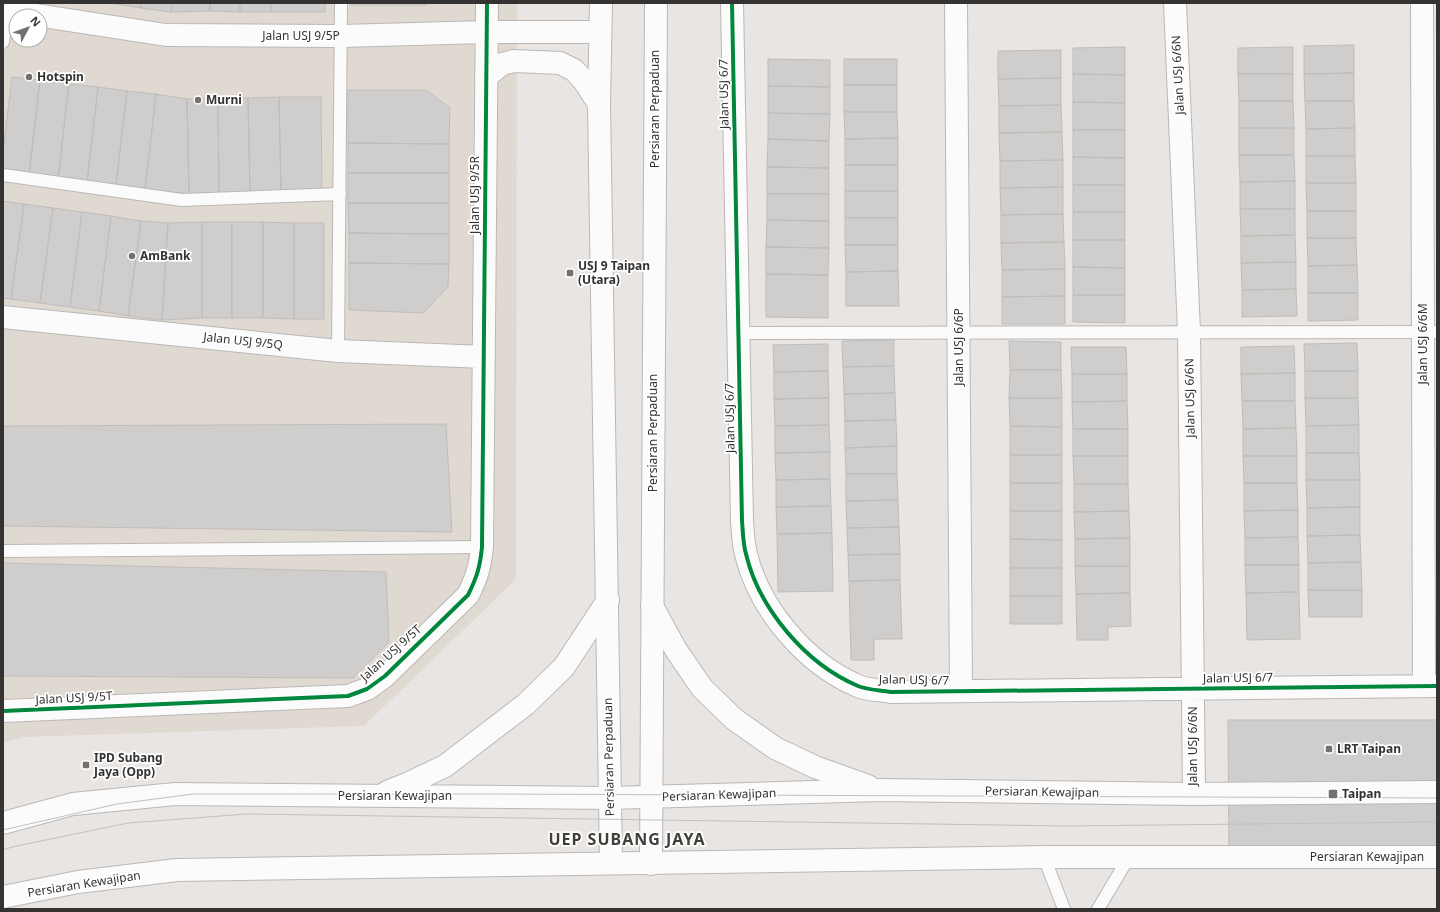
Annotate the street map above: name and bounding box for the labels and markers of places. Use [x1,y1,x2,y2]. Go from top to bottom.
place label: Hotspin [37,68,84,85]
marker: Hotspin [24,72,34,82]
place label: Murni [206,91,242,108]
marker: Murni [193,95,203,105]
place label: AmBank [140,247,191,264]
marker: AmBank [127,251,137,261]
place label: USJ 9 Taipan (Utara) [578,257,650,288]
marker: USJ 9 Taipan (Utara) [565,268,575,278]
place label: LRT Taipan [1337,740,1401,757]
marker: LRT Taipan [1324,744,1334,754]
place label: IPD Subang Jaya (Opp) [93,749,163,780]
marker: IPD Subang Jaya (Opp) [81,760,91,770]
place label: Taipan [1342,785,1381,802]
marker: Taipan [1327,788,1339,800]

